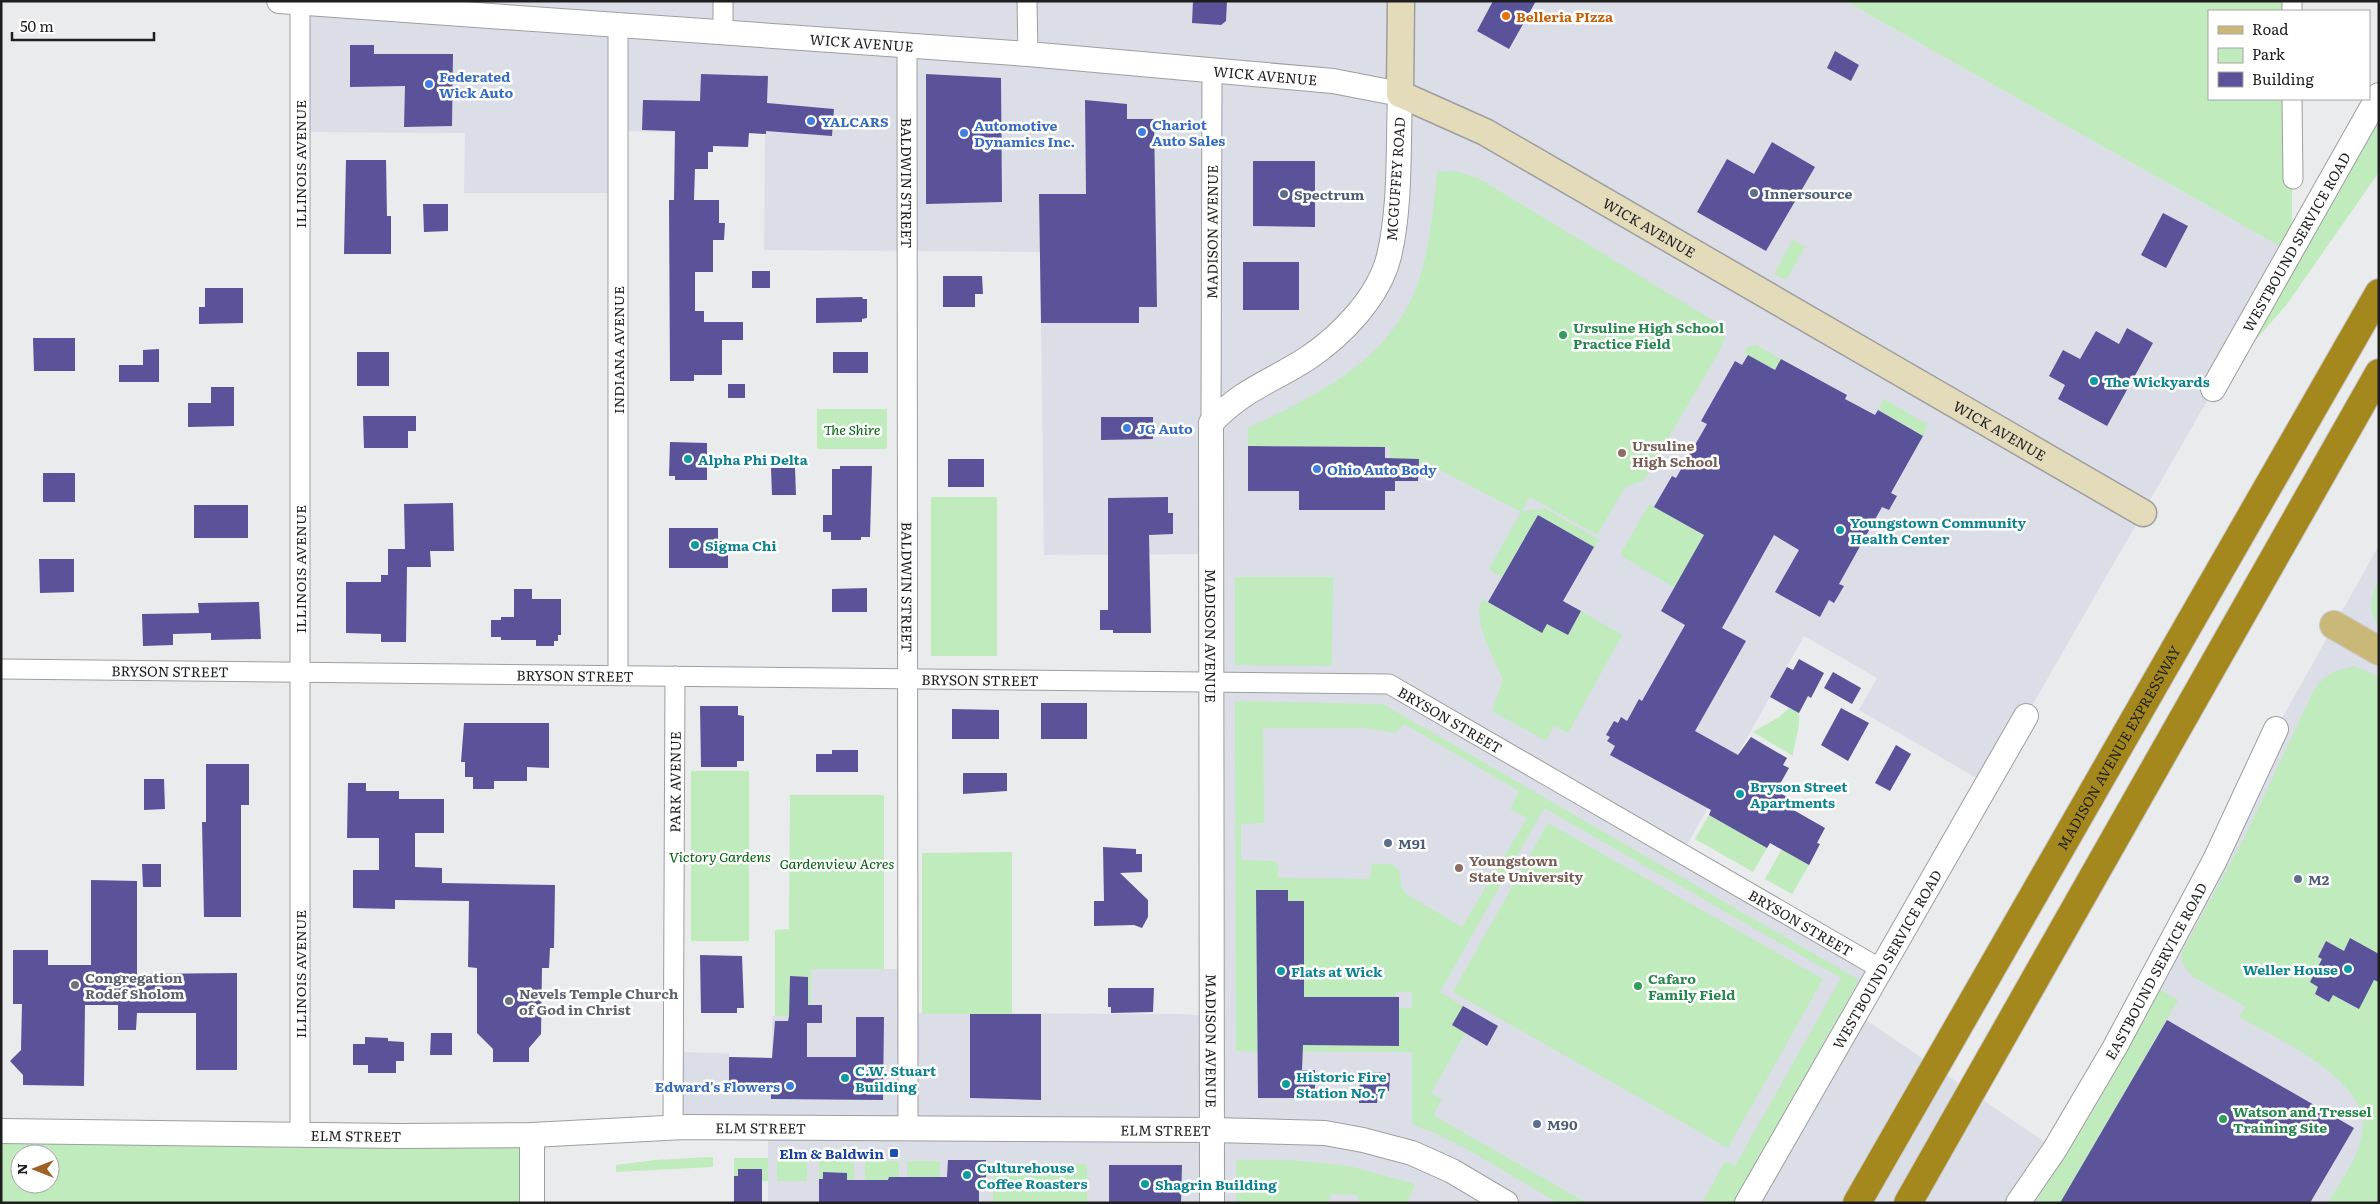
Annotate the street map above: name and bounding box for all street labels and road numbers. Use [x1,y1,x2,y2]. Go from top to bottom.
street label: WICK AVENUE [809,29,914,56]
street label: WICK AVENUE [1212,60,1318,90]
street label: ILLINOIS AVENUE [290,100,310,228]
street label: MCGUFFEY ROAD [1381,116,1409,242]
street label: BALDWIN STREET [897,118,917,248]
street label: WESTBOUND SERVICE ROAD [2237,148,2355,335]
street label: MADISON AVENUE [1201,165,1222,299]
street label: WICK AVENUE [1599,192,1699,262]
street label: INDIANA AVENUE [608,286,628,414]
street label: WICK AVENUE [1950,395,2050,465]
street label: ILLINOIS AVENUE [290,505,310,633]
street label: BALDWIN STREET [897,522,918,652]
street label: MADISON AVENUE [1201,569,1221,703]
street label: MADISON AVENUE EXPRESSWAY [2052,642,2185,854]
street label: BRYSON STREET [111,660,229,681]
street label: BRYSON STREET [516,665,634,686]
street label: BRYSON STREET [921,669,1039,690]
street label: BRYSON STREET [1395,681,1506,758]
street label: PARK AVENUE [664,731,685,833]
street label: WESTBOUND SERVICE ROAD [1827,866,1946,1052]
street label: EASTBOUND SERVICE ROAD [2100,878,2211,1063]
street label: BRYSON STREET [1745,884,1857,961]
street label: ILLINOIS AVENUE [290,910,310,1038]
street label: MADISON AVENUE [1202,974,1222,1108]
street label: ELM STREET [715,1117,806,1138]
street label: ELM STREET [1120,1119,1211,1140]
street label: ELM STREET [310,1125,402,1146]

